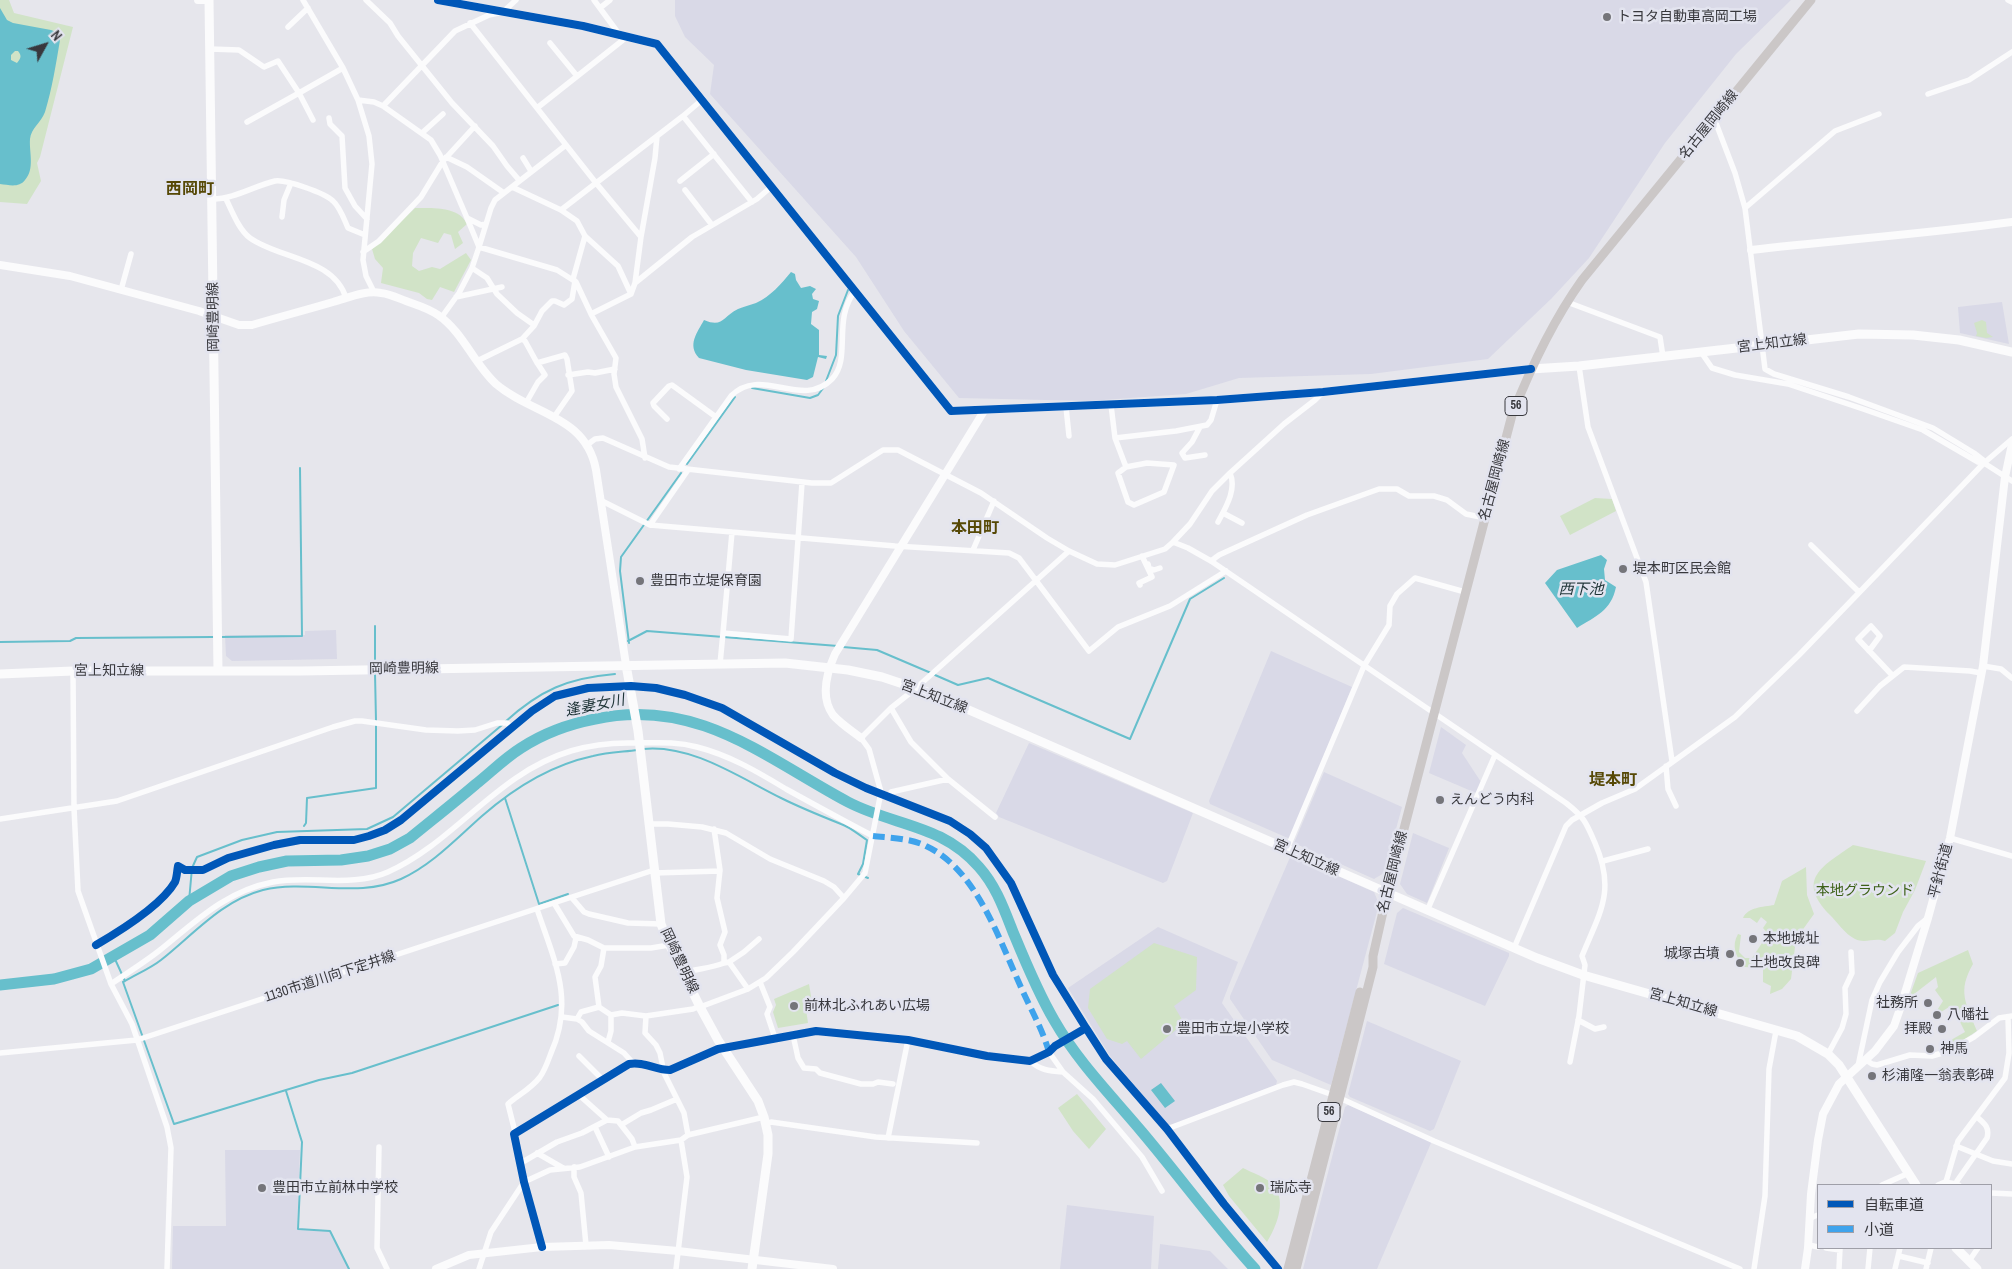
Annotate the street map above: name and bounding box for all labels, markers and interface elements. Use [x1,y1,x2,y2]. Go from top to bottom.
place label: トヨタ自動車高岡工場 [1617,9,1757,25]
marker: トヨタ自動車高岡工場 [1601,11,1613,23]
north arrow [20,20,70,70]
text: N [47,27,66,44]
street label: 名古屋岡崎線 [1676,87,1742,163]
district label: 西岡町 [166,180,214,200]
street label: 岡崎豊明線 [205,282,223,352]
street label: 宮上知立線 [1736,331,1808,357]
road number: 56 [1505,396,1527,416]
street label: 名古屋岡崎線 [1476,437,1514,523]
district label: 本田町 [951,519,999,539]
place label: 堤本町区民会館 [1633,561,1731,577]
marker: 堤本町区民会館 [1617,563,1629,575]
place label: 豊田市立堤保育園 [650,573,762,589]
marker: 豊田市立堤保育園 [634,575,646,587]
water label: 西下池 [1559,581,1603,599]
street label: 岡崎豊明線 [369,660,439,678]
street label: 宮上知立線 [74,663,144,679]
street label: 宮上知立線 [898,677,970,717]
water label: 逢妻女川 [564,691,626,721]
district label: 堤本町 [1589,771,1637,791]
place label: えんどう内科 [1450,792,1534,808]
marker: えんどう内科 [1434,794,1446,806]
street label: 名古屋岡崎線 [1375,829,1411,915]
street label: 宮上知立線 [1271,836,1341,880]
street label: 平針街道 [1926,842,1956,900]
park label: 本地グラウンド [1816,883,1914,899]
street label: 岡崎豊明線 [657,926,701,996]
place label: 本地城址 [1763,931,1819,947]
marker: 本地城址 [1747,933,1759,945]
place label: 城塚古墳 [1664,946,1720,962]
street label: 1130市道川向下定井線 [262,948,398,1006]
marker: 城塚古墳 [1724,948,1736,960]
place label: 土地改良碑 [1750,955,1820,971]
marker: 土地改良碑 [1734,957,1746,969]
street label: 宮上知立線 [1647,985,1719,1021]
place label: 社務所 [1876,995,1918,1011]
marker: 社務所 [1922,997,1934,1009]
place label: 前林北ふれあい広場 [804,998,930,1014]
marker: 前林北ふれあい広場 [788,1000,800,1012]
place label: 八幡社 [1947,1007,1989,1023]
marker: 八幡社 [1931,1009,1943,1021]
place label: 豊田市立堤小学校 [1177,1021,1289,1037]
place label: 拝殿 [1904,1021,1932,1037]
marker: 豊田市立堤小学校 [1161,1023,1173,1035]
marker: 拝殿 [1936,1023,1948,1035]
place label: 神馬 [1940,1041,1968,1057]
marker: 神馬 [1924,1043,1936,1055]
place label: 杉浦隆一翁表彰碑 [1882,1068,1994,1084]
marker: 杉浦隆一翁表彰碑 [1866,1070,1878,1082]
road number: 56 [1318,1102,1340,1122]
place label: 豊田市立前林中学校 [272,1180,398,1196]
place label: 瑞応寺 [1270,1180,1312,1196]
marker: 豊田市立前林中学校 [256,1182,268,1194]
marker: 瑞応寺 [1254,1182,1266,1194]
legend [1817,1184,1992,1249]
text: 自転車道 [1864,1194,1924,1215]
text: 小道 [1864,1219,1894,1240]

